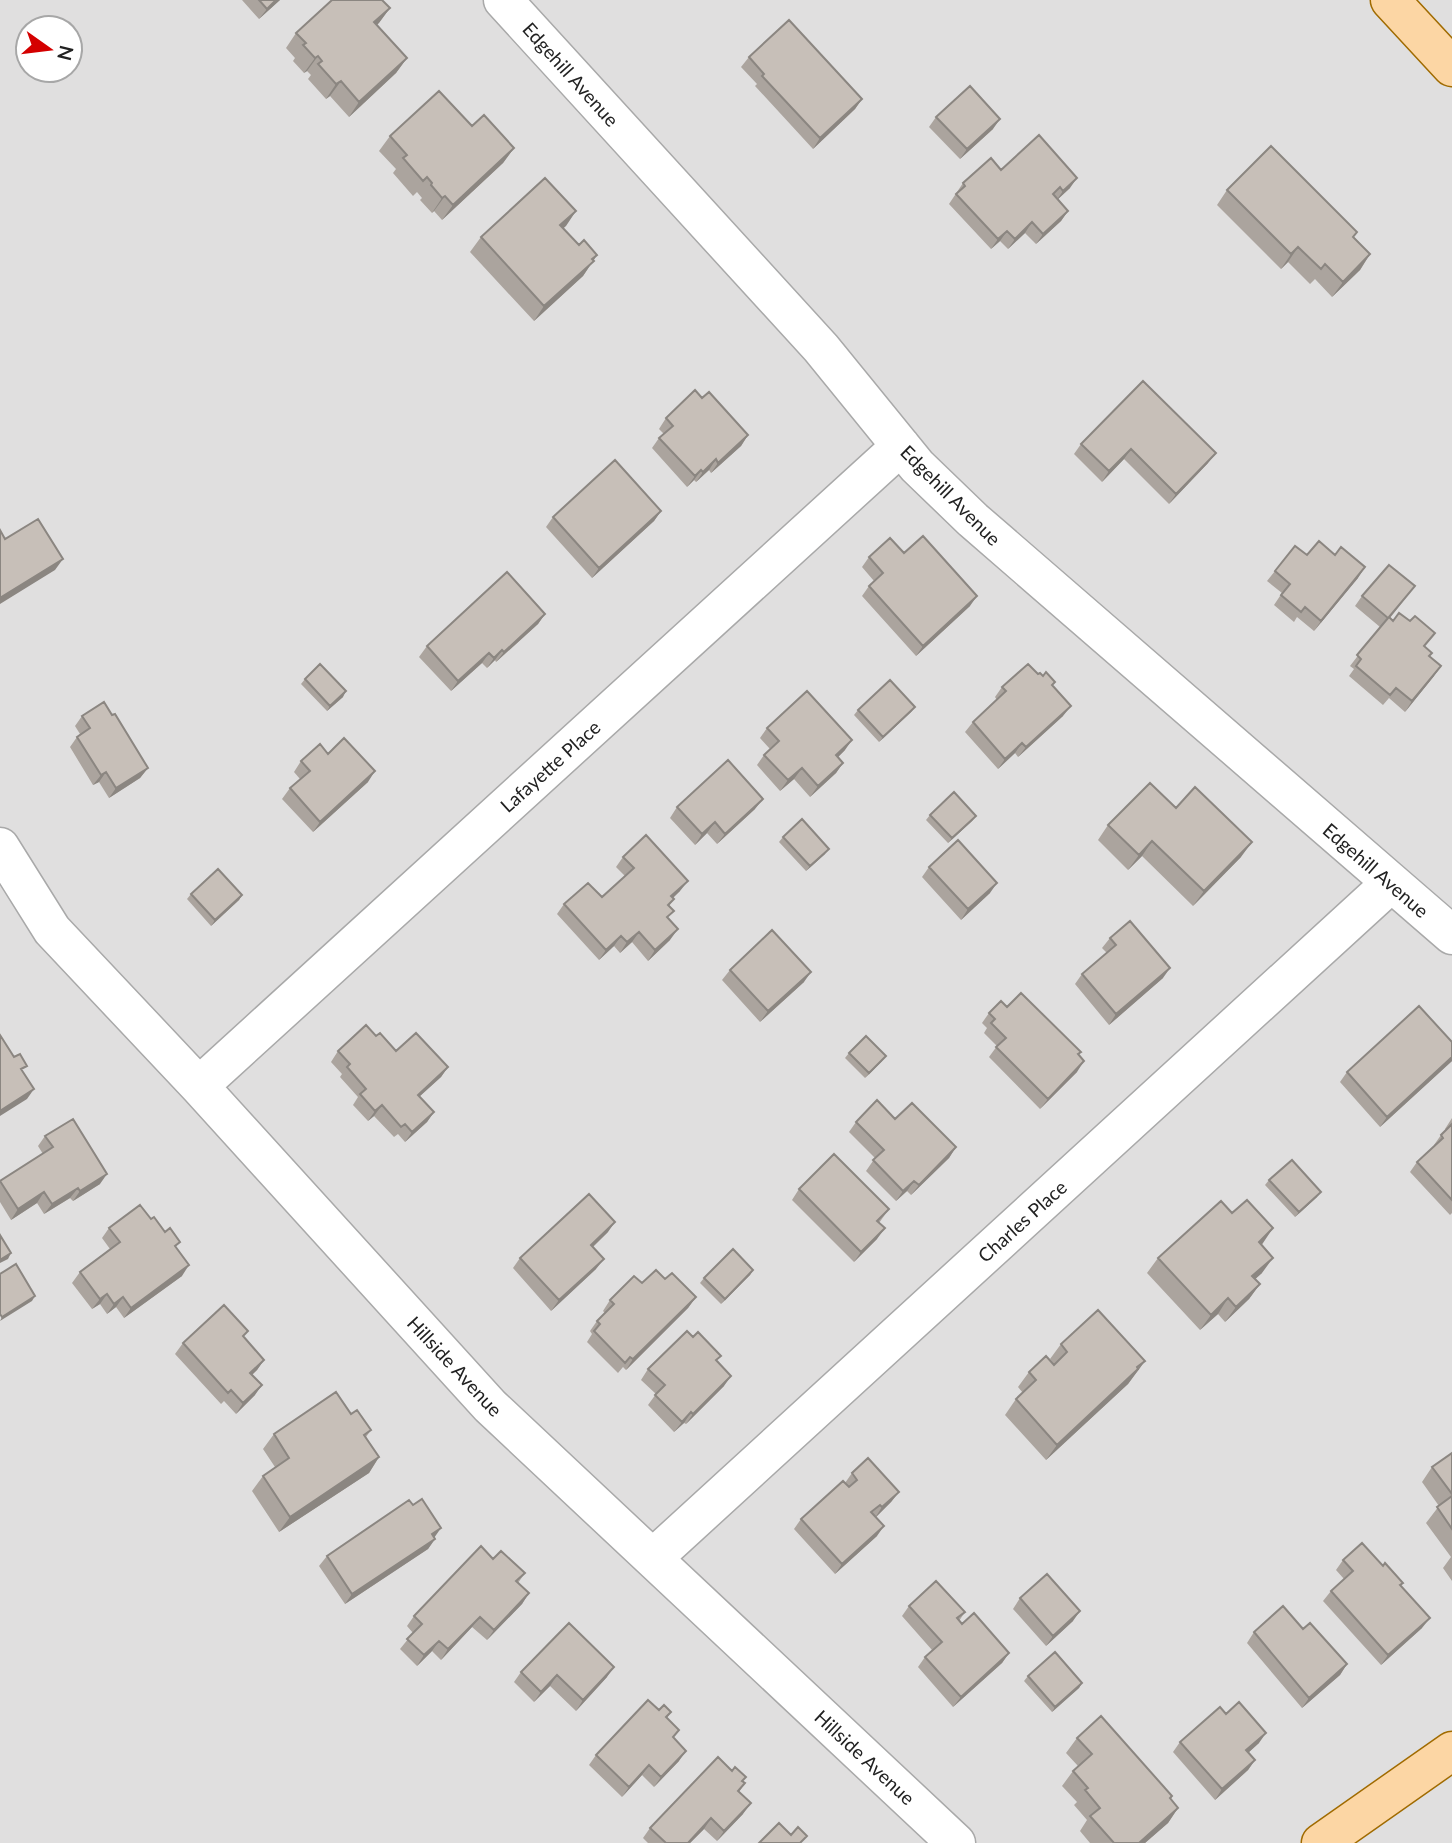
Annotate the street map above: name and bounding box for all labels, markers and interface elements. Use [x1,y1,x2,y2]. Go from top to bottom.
north arrow [14,14,84,84]
street label: Edgehill Avenue [518,17,624,131]
text: N [53,43,79,63]
street label: Edgehill Avenue [896,440,1006,550]
street label: Lafayette Place [495,715,605,817]
street label: Edgehill Avenue [1319,818,1433,922]
street label: Charles Place [973,1175,1071,1267]
street label: Hillside Avenue [403,1311,507,1421]
street label: Hillside Avenue [810,1705,920,1809]

